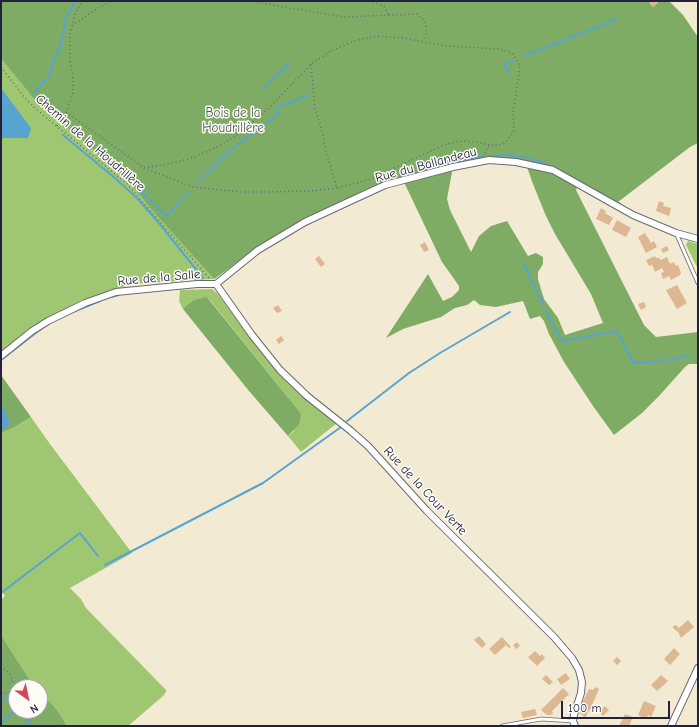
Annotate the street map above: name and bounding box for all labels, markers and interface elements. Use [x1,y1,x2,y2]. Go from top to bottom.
street label: Chemin de la Houdrillère [32,91,148,195]
park label: Bois de la Houdrillère [202,105,264,136]
street label: Rue du Ballandeau [374,144,478,186]
street label: Rue de la Salle [117,267,201,289]
street label: Rue de la Cour Verte [380,443,470,539]
north arrow [8,679,48,719]
scale bar [563,693,672,719]
text: N [28,701,41,716]
text: 100 m [568,701,601,715]

